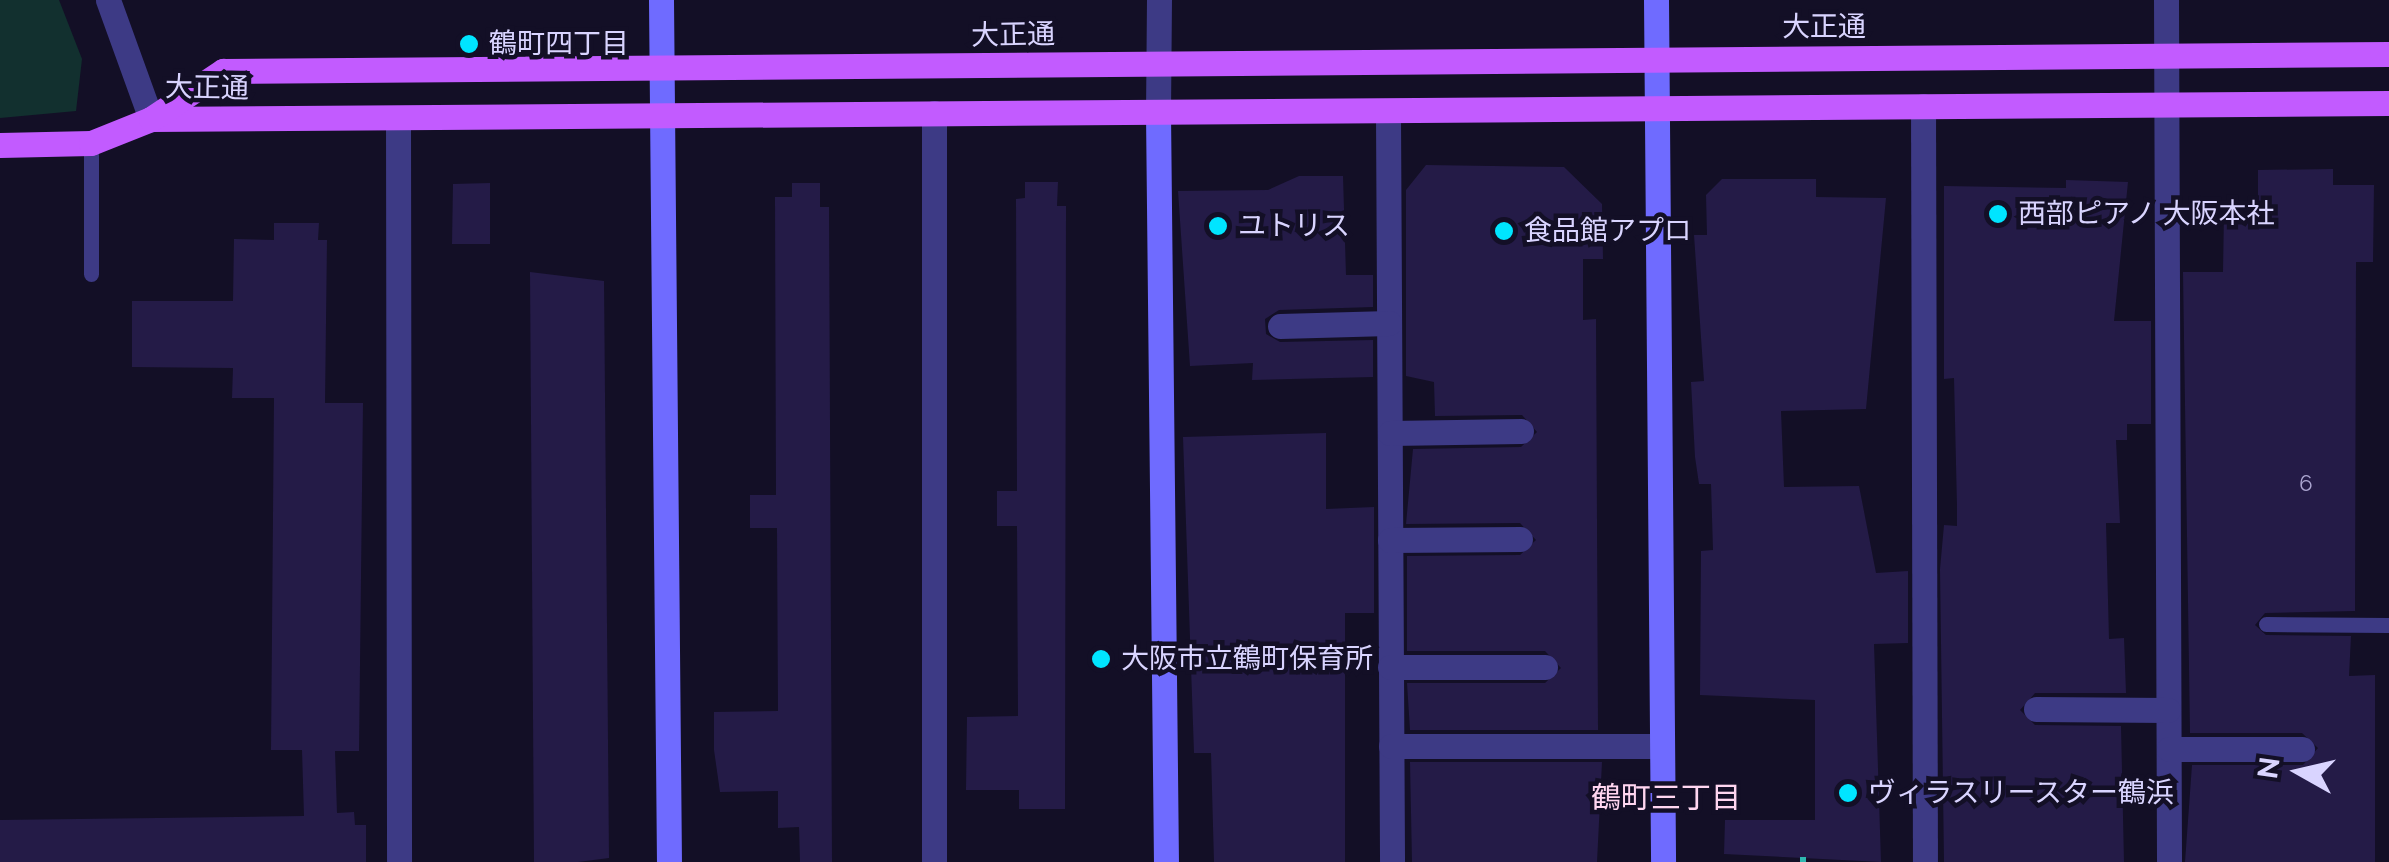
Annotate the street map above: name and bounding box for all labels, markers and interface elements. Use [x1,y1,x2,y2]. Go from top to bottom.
street label: 大正通 [1782,10,1866,44]
street label: 大正通 [971,17,1055,53]
place label: 鶴町四丁目 [489,27,629,61]
marker: 鶴町四丁目 [458,33,480,55]
street label: 大正通 [165,70,249,106]
place label: 西部ピアノ 大阪本社 [2018,197,2277,231]
marker: 西部ピアノ 大阪本社 [1987,203,2009,225]
place label: ユトリス [1238,209,1350,243]
place label: 食品館アプロ [1524,214,1692,248]
marker: ユトリス [1207,215,1229,237]
marker: 食品館アプロ [1493,220,1515,242]
house number: 6 [2299,471,2313,497]
place label: 大阪市立鶴町保育所 [1121,642,1373,676]
marker: 大阪市立鶴町保育所 [1090,648,1112,670]
north arrow [2249,722,2349,822]
text: N [2251,755,2287,781]
place label: ヴィラスリースター鶴浜 [1868,776,2176,810]
district label: 鶴町三丁目 [1591,780,1741,816]
marker: ヴィラスリースター鶴浜 [1837,782,1859,804]

